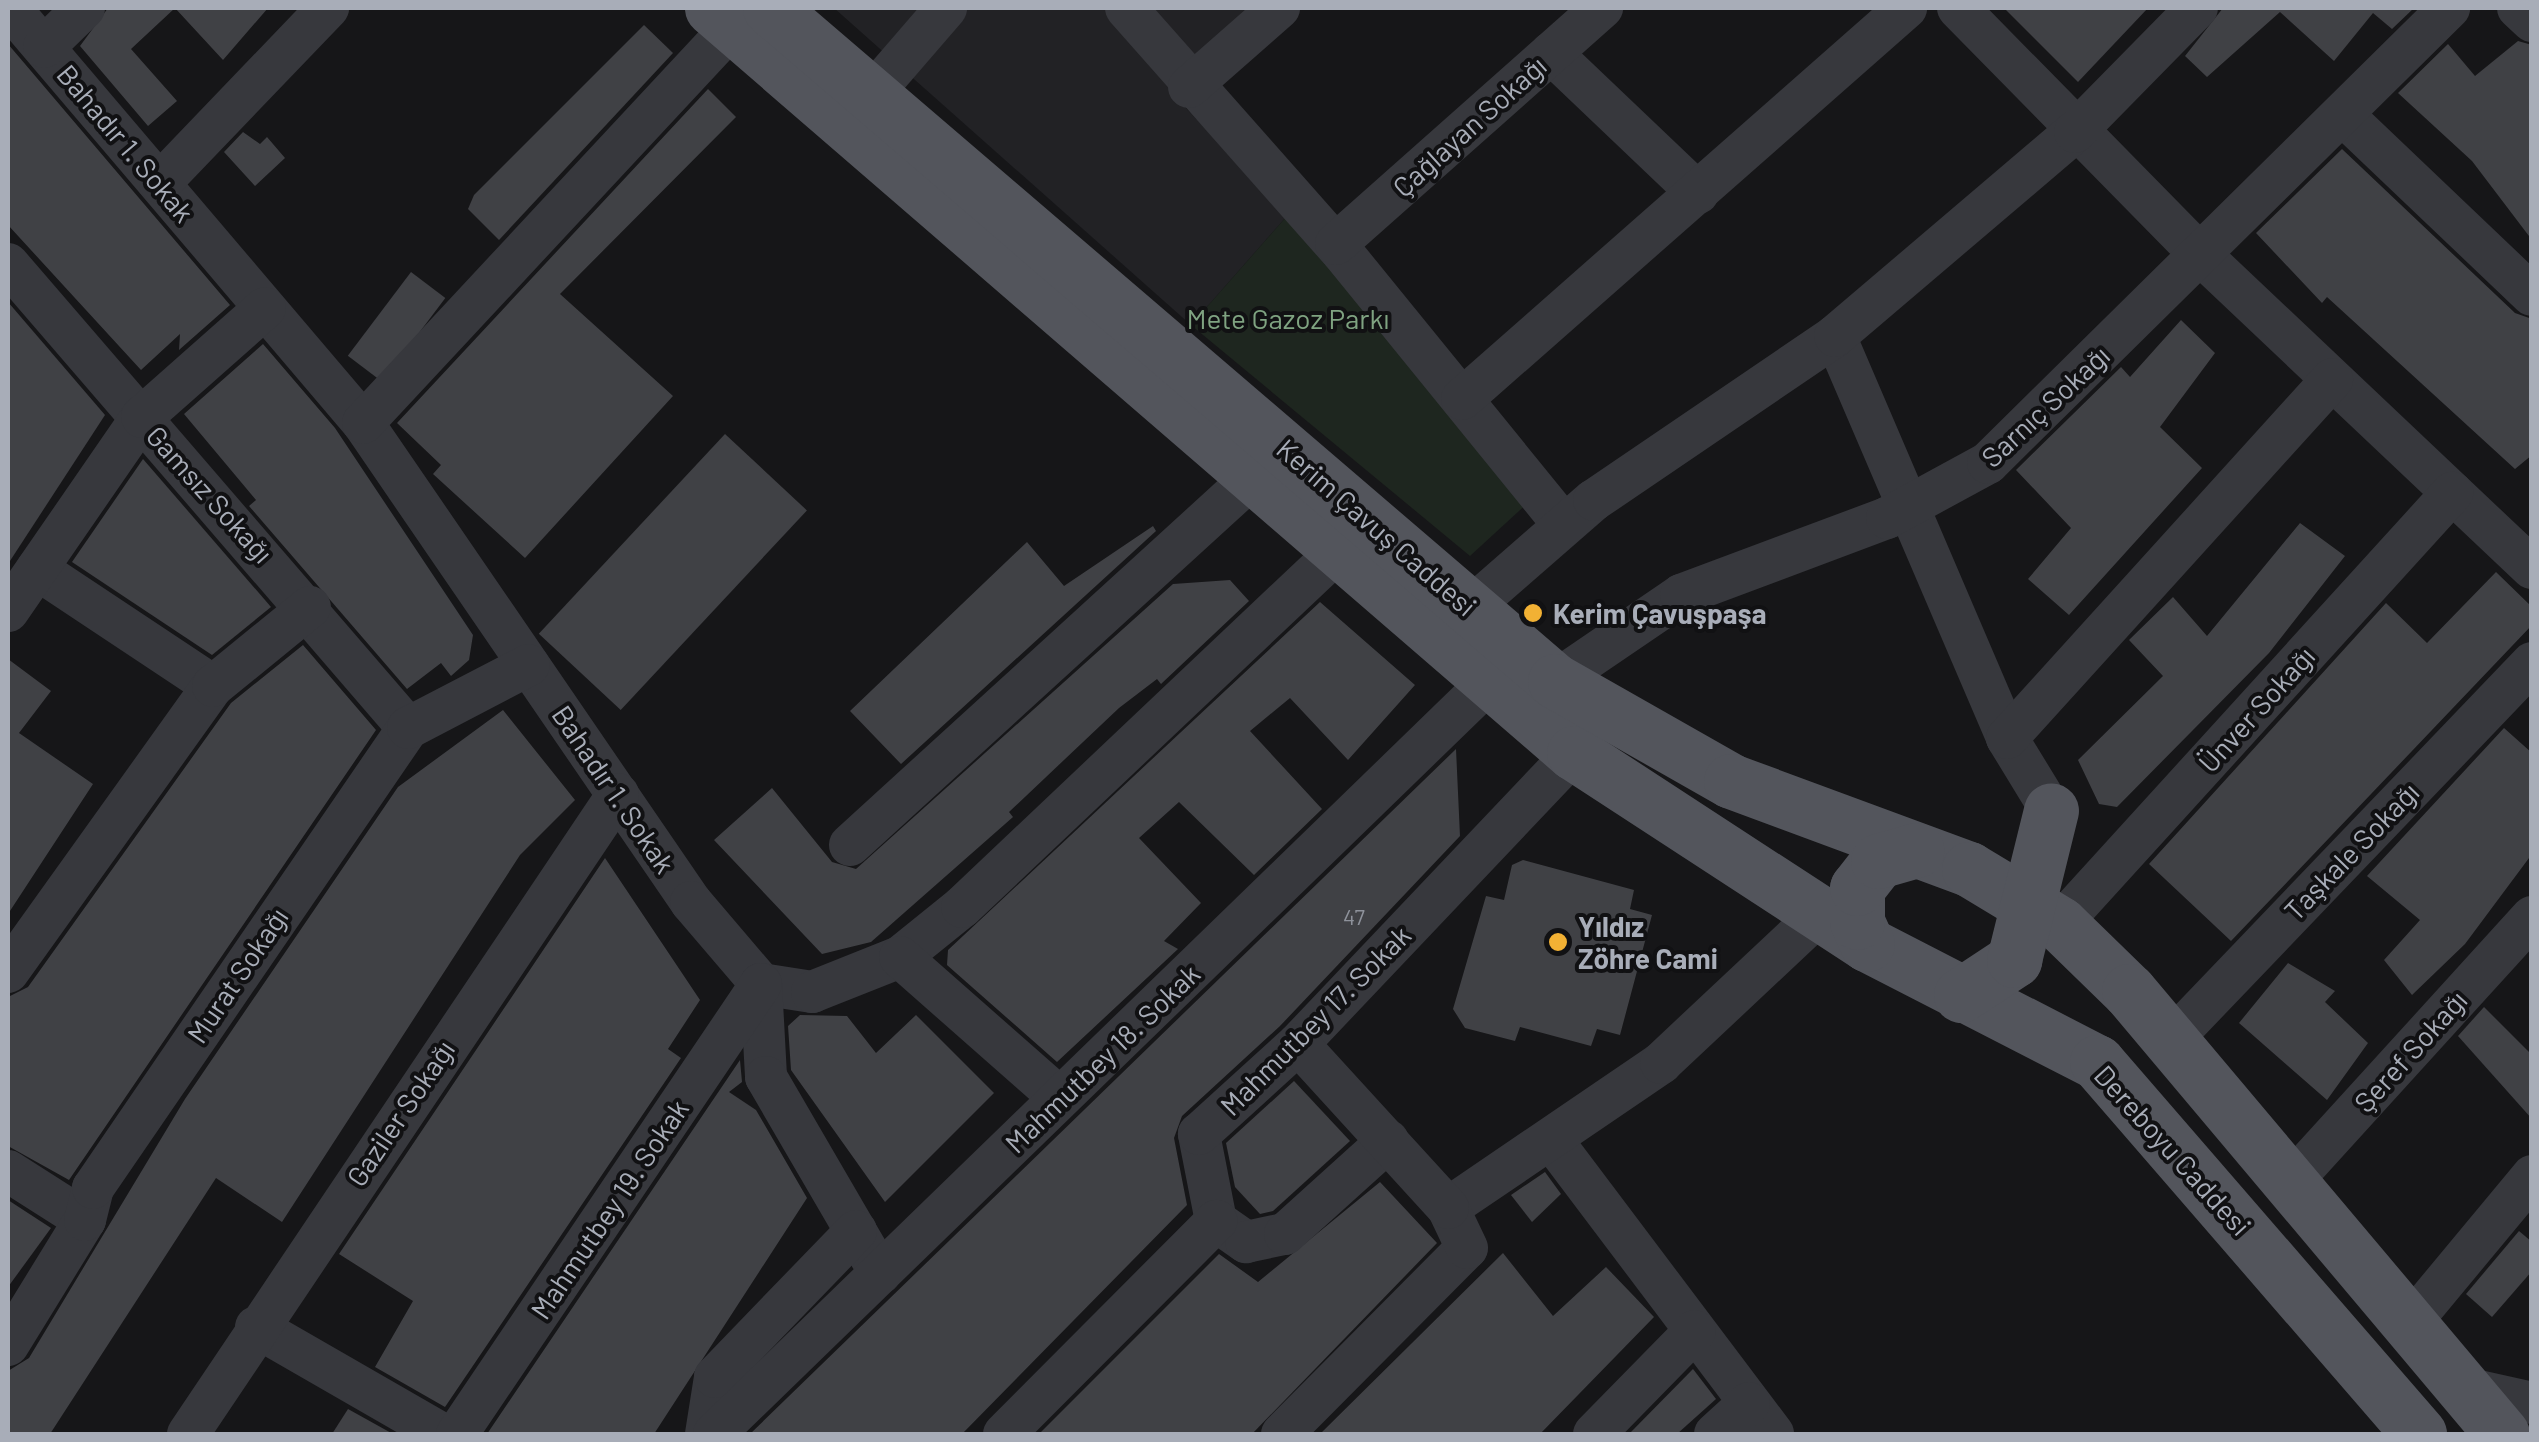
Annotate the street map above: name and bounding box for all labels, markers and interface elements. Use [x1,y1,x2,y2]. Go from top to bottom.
street label: Çağlayan Sokağı [1385,48,1553,204]
street label: Bahadır 1. Sokak [50,58,202,228]
park label: Mete Gazoz Parkı [1186,301,1390,335]
street label: Sarnıç Sokağı [1974,338,2116,474]
street label: Gamsız Sokağı [140,419,280,569]
street label: Kerim Çavuş Caddesi [1270,431,1484,623]
place label: Kerim Çavuşpaşa [1553,596,1766,630]
marker: Kerim Çavuşpaşa [1522,602,1544,624]
street label: Ünver Sokağı [2191,639,2321,779]
street label: Bahadır 1. Sokak [546,699,682,879]
street label: Taşkale Sokağı [2277,775,2425,927]
street label: Murat Sokağı [180,901,294,1049]
house number: 47 [1343,904,1365,930]
place label: Yıldız Zöhre Cami [1578,909,1718,975]
street label: Mahmutbey 17. Sokak [1213,918,1417,1122]
marker: Yıldız Zöhre Cami [1547,931,1569,953]
street label: Mahmutbey 18. Sokak [998,957,1206,1159]
street label: Şeref Sokağı [2347,983,2473,1119]
street label: Gaziler Sokağı [339,1034,461,1192]
street label: Dereboyu Caddesi [2088,1058,2258,1242]
street label: Mahmutbey 19. Sokak [523,1093,695,1325]

